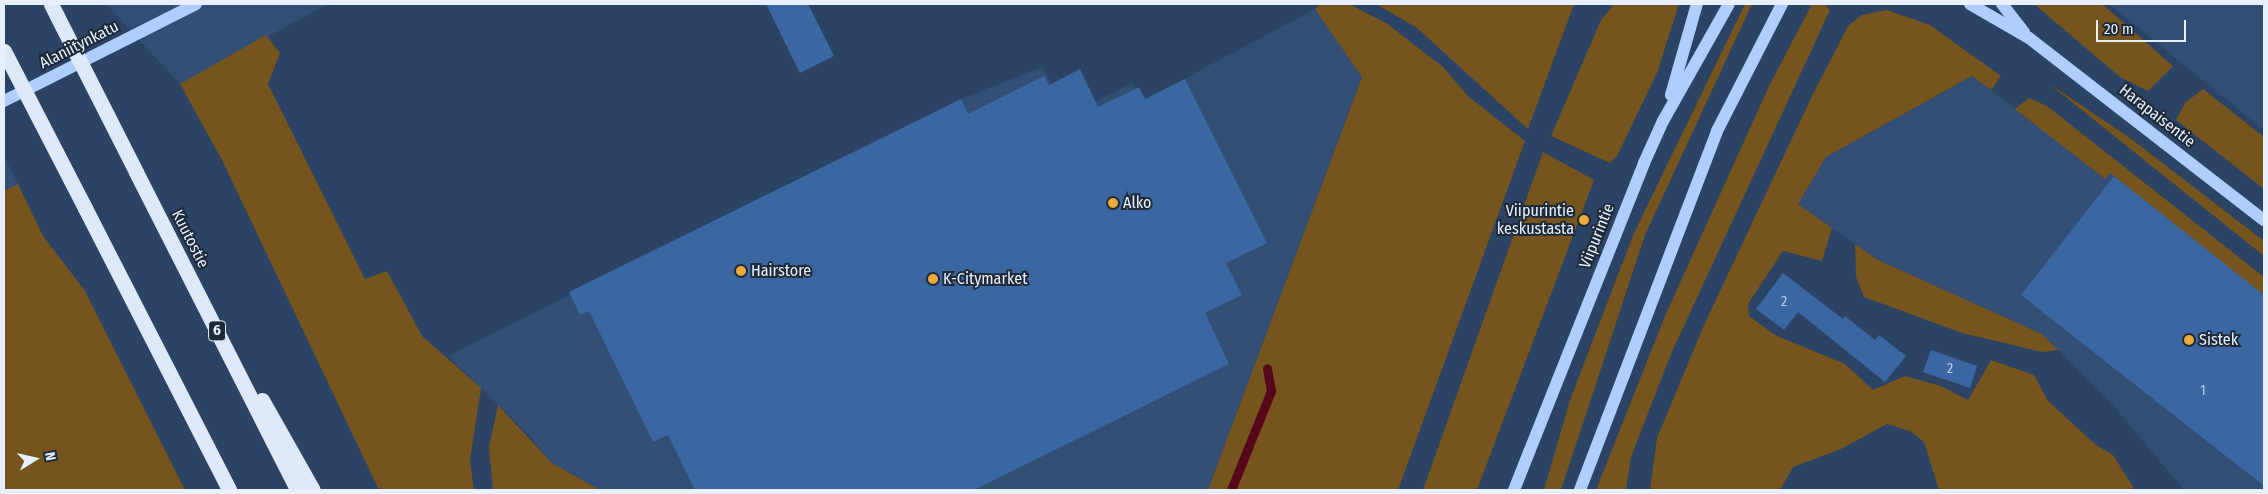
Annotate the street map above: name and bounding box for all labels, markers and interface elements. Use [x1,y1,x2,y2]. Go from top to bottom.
scale bar [2098,10,2188,42]
street label: Alaniitynkatu [36,17,122,73]
text: 20 m [2104,20,2134,38]
street label: Harapaisentie [2115,80,2199,152]
place label: Alko [1123,193,1151,213]
marker: Alko [1107,197,1119,209]
place label: Viipurintie keskustasta [1497,201,1574,239]
street label: Viipurintie [1575,201,1619,271]
street label: Kuutostie [167,207,213,271]
marker: Viipurintie keskustasta [1578,214,1590,226]
place label: Hairstore [751,261,811,281]
marker: Hairstore [735,265,747,277]
place label: K-Citymarket [943,269,1027,289]
marker: K-Citymarket [927,273,939,285]
house number: 2 [1781,294,1787,310]
road number: 6 [207,318,227,344]
place label: Sistek [2199,330,2238,350]
marker: Sistek [2183,334,2195,346]
house number: 2 [1947,361,1953,377]
house number: 1 [2200,383,2206,399]
north arrow [10,434,60,484]
text: N [41,451,59,462]

